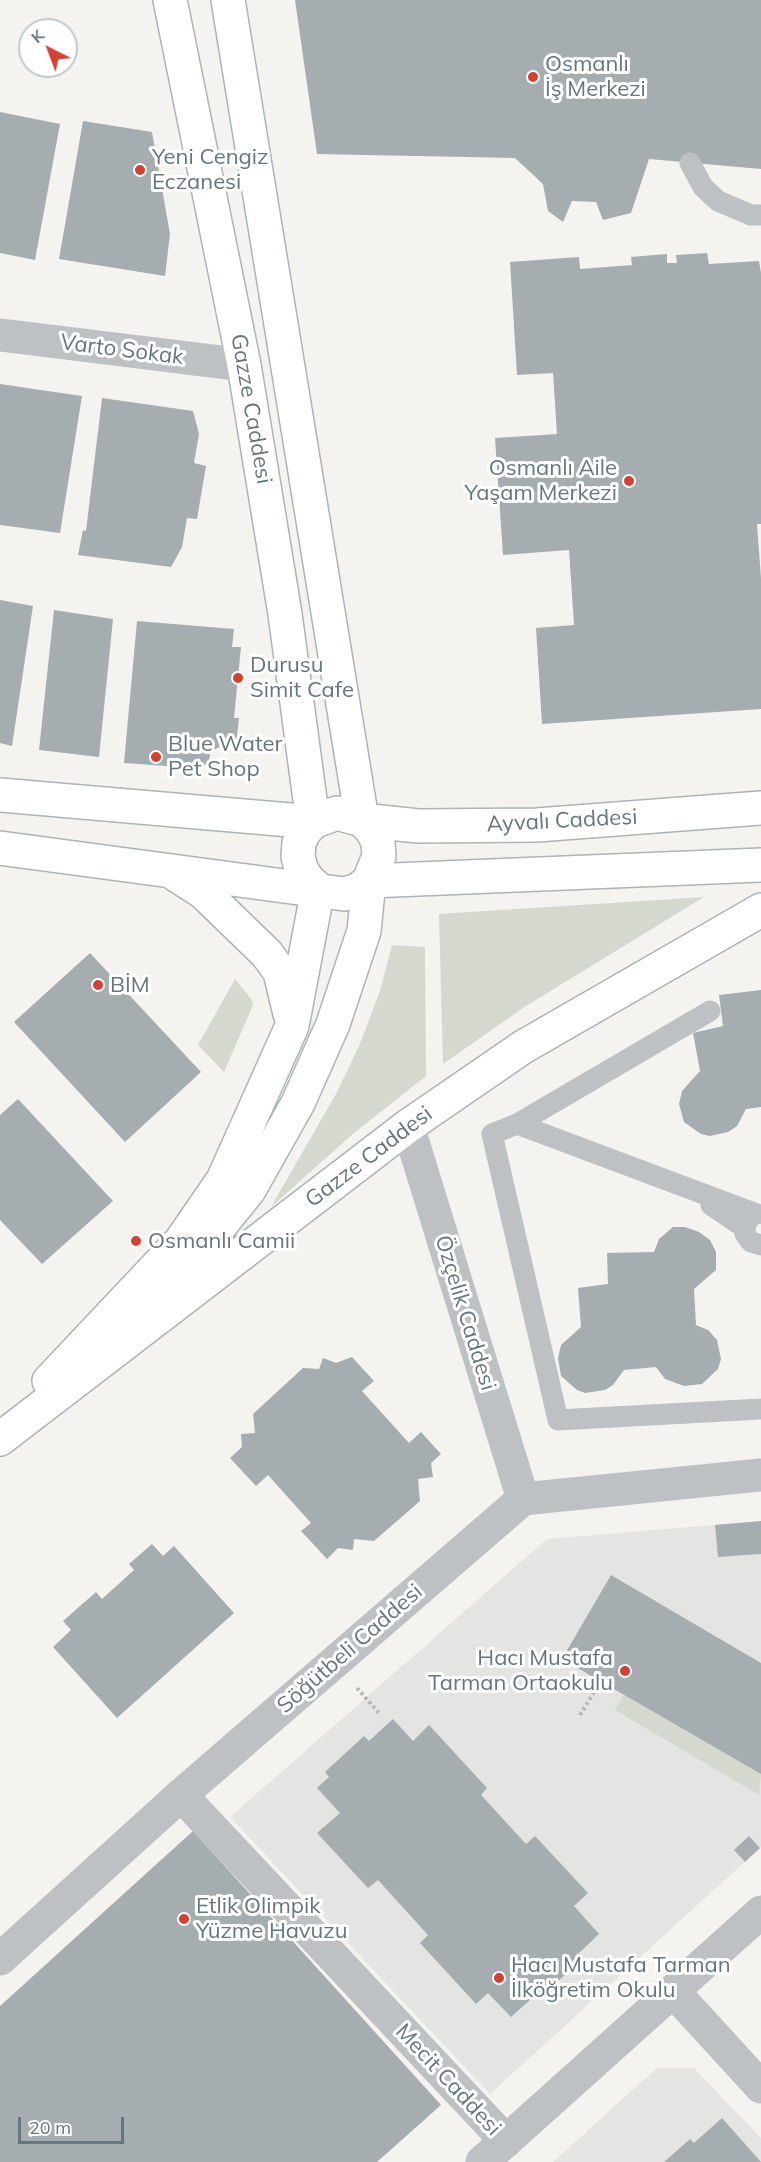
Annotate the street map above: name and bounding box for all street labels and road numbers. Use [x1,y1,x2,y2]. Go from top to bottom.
street label: Varto Sokak [59,329,185,371]
street label: Gazze Caddesi [225,332,277,486]
street label: Ayvalı Caddesi [486,804,638,838]
street label: Gazze Caddesi [300,1101,438,1213]
street label: Özçelik Caddesi [429,1232,501,1394]
street label: Söğütbeli Caddesi [272,1579,428,1719]
street label: Mecit Caddesi [390,2019,506,2141]

